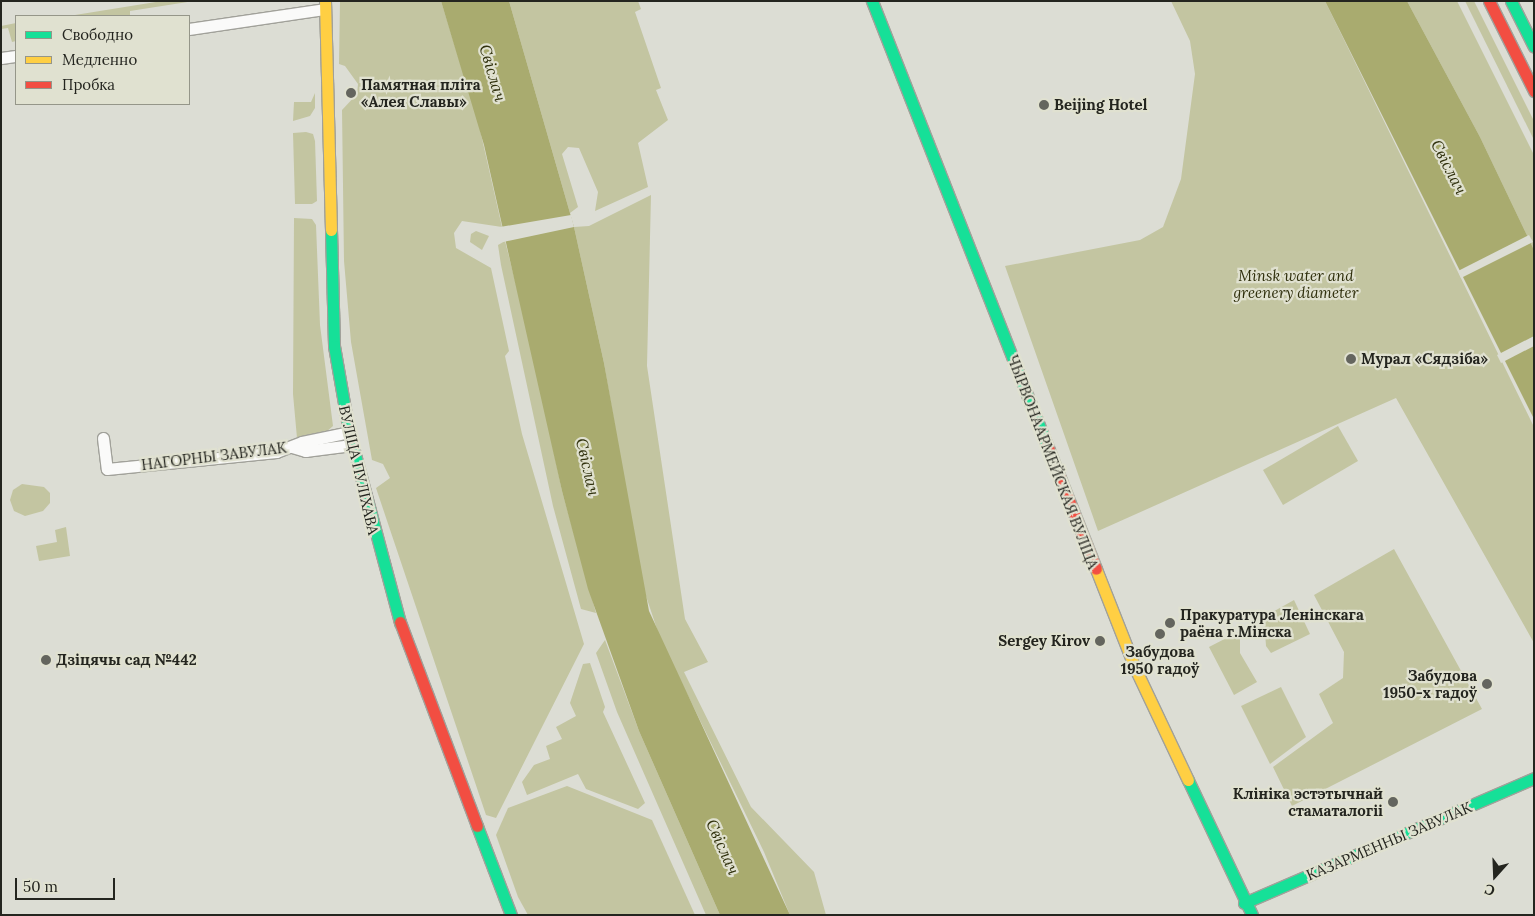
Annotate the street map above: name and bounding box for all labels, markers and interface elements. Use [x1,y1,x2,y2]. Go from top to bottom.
legend [15,15,190,105]
text: Свободно [62,25,133,44]
water label: Свіслач [476,42,510,104]
text: Медленно [62,50,137,69]
text: Пробка [62,75,115,94]
place label: Памятная пліта «Алея Славы» [361,75,481,110]
marker: Памятная пліта «Алея Славы» [345,87,357,99]
place label: Beijing Hotel [1054,96,1147,114]
marker: Beijing Hotel [1038,99,1050,111]
water label: Свіслач [1427,137,1471,197]
park label: Minsk water and greenery diameter [1234,266,1358,301]
place label: Мурал «Сядзіба» [1361,350,1488,368]
street label: ЧЫРВОНААРМЕЙСКАЯ ВУЛІЦА [1004,352,1102,572]
marker: Мурал «Сядзіба» [1345,353,1357,365]
street label: ВУЛІЦА ПУЛІХАВА [335,403,383,537]
water label: Свіслач [572,436,604,498]
street label: НАГОРНЫ ЗАВУЛАК [140,438,288,474]
place label: Пракуратура Ленінскага раёна г.Мінска [1180,605,1364,640]
marker: Пракуратура Ленінскага раёна г.Мінска [1164,617,1176,629]
marker: Забудова 1950 гадоў [1154,628,1166,640]
place label: Sergey Kirov [998,632,1090,650]
marker: Sergey Kirov [1094,635,1106,647]
place label: Забудова 1950 гадоў [1121,642,1199,677]
place label: Дзіцячы сад №442 [56,651,197,669]
marker: Дзіцячы сад №442 [40,654,52,666]
place label: Забудова 1950-х гадоў [1383,666,1477,701]
marker: Забудова 1950-х гадоў [1481,678,1493,690]
place label: Клініка эстэтычнай стаматалогіі [1233,784,1383,819]
marker: Клініка эстэтычнай стаматалогіі [1387,796,1399,808]
street label: КАЗАРМЕННЫ ЗАВУЛАК [1303,798,1475,884]
water label: Свіслач [702,816,744,878]
north arrow [1470,851,1520,901]
scale bar [18,868,118,900]
text: 50 m [23,877,58,896]
text: С [1482,880,1497,900]

